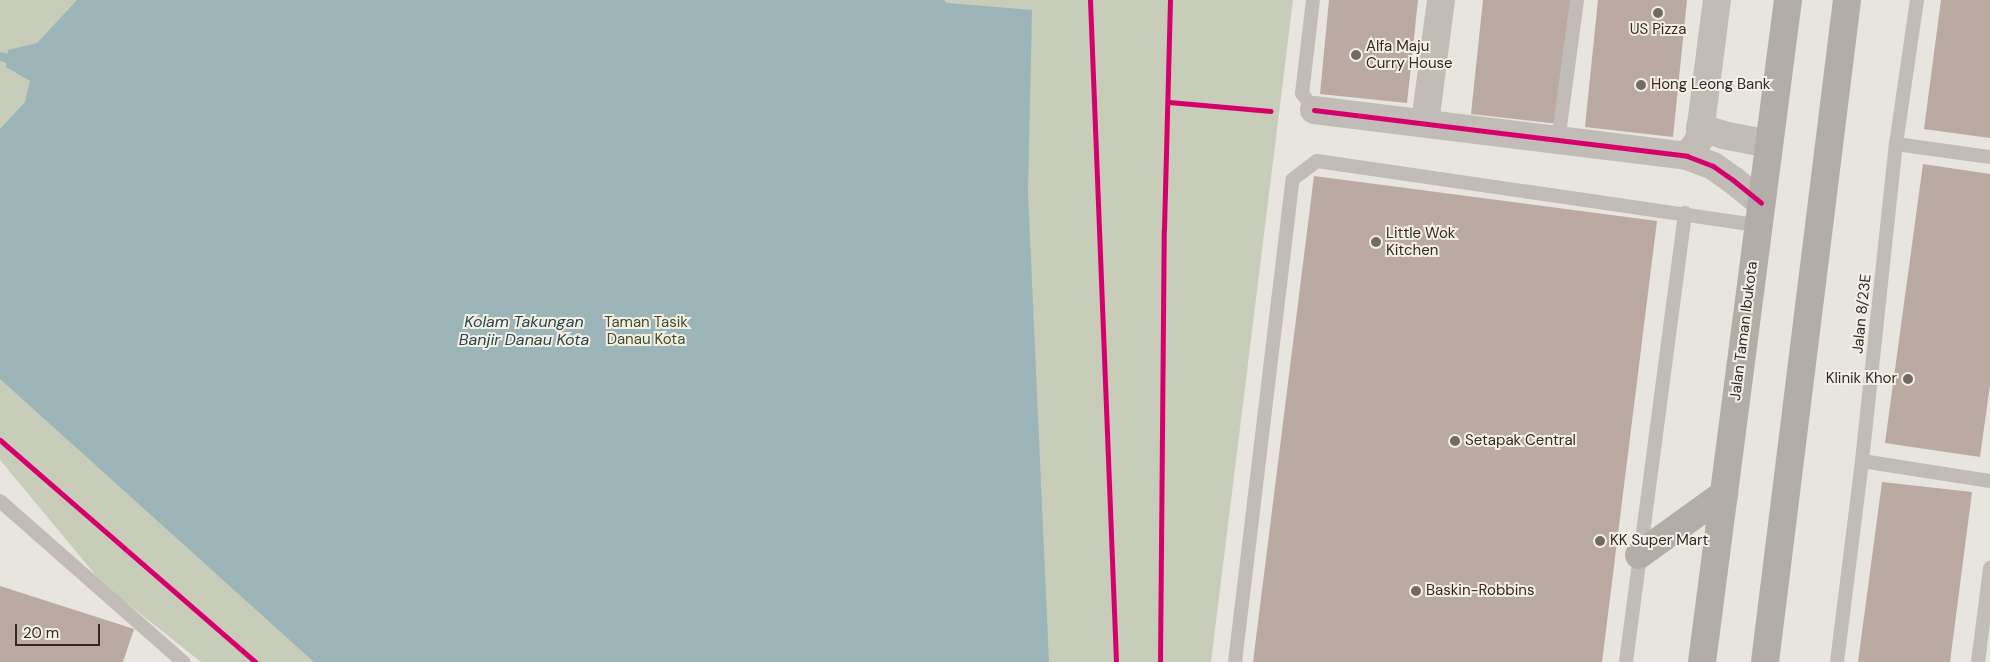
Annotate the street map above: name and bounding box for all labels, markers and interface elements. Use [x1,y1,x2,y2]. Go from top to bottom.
marker: US Pizza [1652,7,1664,19]
place label: US Pizza [1630,21,1686,39]
place label: Alfa Maju Curry House [1366,37,1453,72]
marker: Alfa Maju Curry House [1350,49,1362,61]
place label: Hong Leong Bank [1651,76,1770,94]
marker: Hong Leong Bank [1635,79,1647,91]
place label: Little Wok Kitchen [1386,224,1455,259]
marker: Little Wok Kitchen [1370,236,1382,248]
street label: Jalan Taman Ibukota [1727,260,1761,402]
street label: Jalan 8/23E [1849,273,1875,355]
water label: Kolam Takungan Banjir Danau Kota [459,312,589,350]
park label: Taman Tasik Danau Kota [604,313,688,348]
place label: Klinik Khor [1826,370,1897,388]
marker: Klinik Khor [1901,372,1915,386]
place label: Setapak Central [1465,432,1576,450]
marker: Setapak Central [1449,435,1461,447]
place label: KK Super Mart [1610,532,1708,550]
marker: KK Super Mart [1594,535,1606,547]
place label: Baskin-Robbins [1426,582,1534,600]
marker: Baskin-Robbins [1410,585,1422,597]
scale bar [18,614,102,646]
text: 20 m [23,623,59,643]

